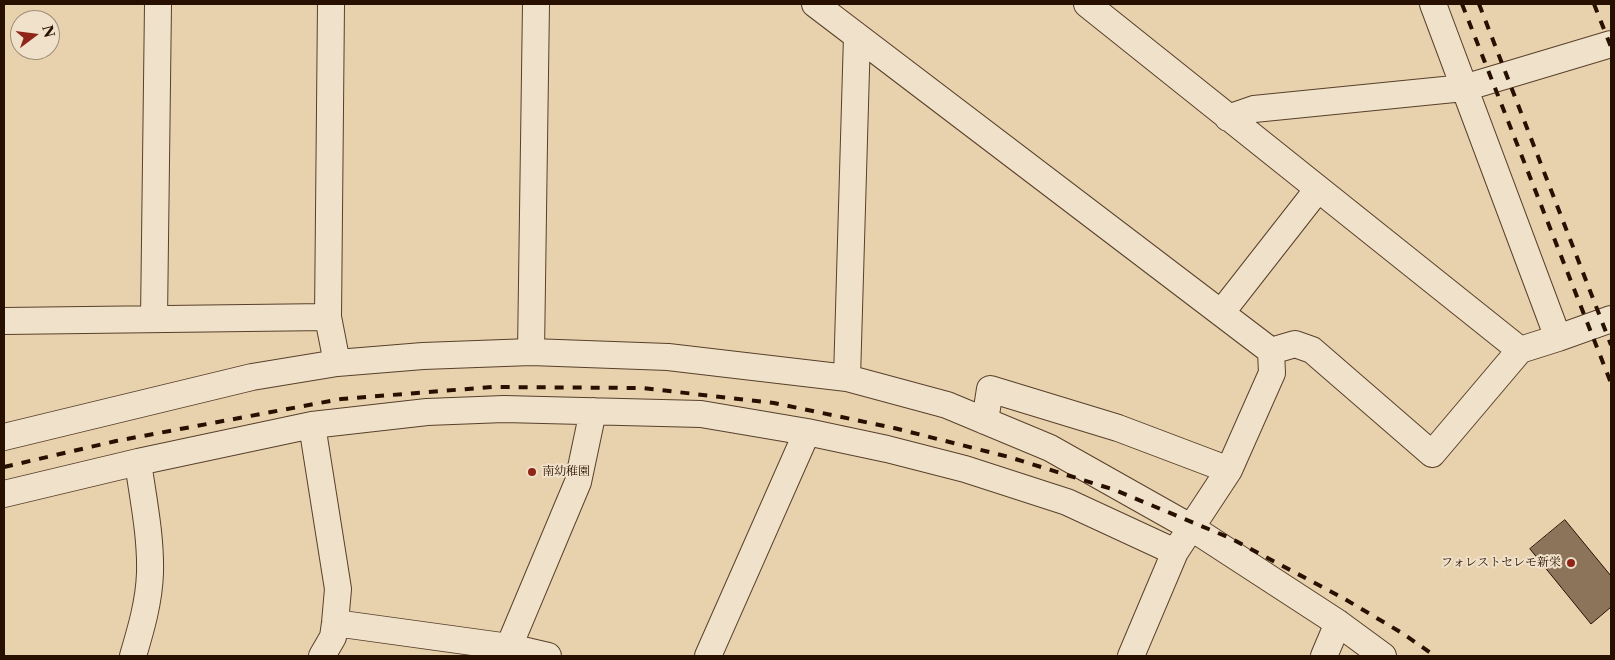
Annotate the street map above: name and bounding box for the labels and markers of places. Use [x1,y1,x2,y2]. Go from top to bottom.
place label: 南幼稚園 [542,465,590,479]
marker: 南幼稚園 [526,466,538,478]
place label: フォレストセレモ新栄 [1441,556,1561,570]
marker: フォレストセレモ新栄 [1565,557,1577,569]

